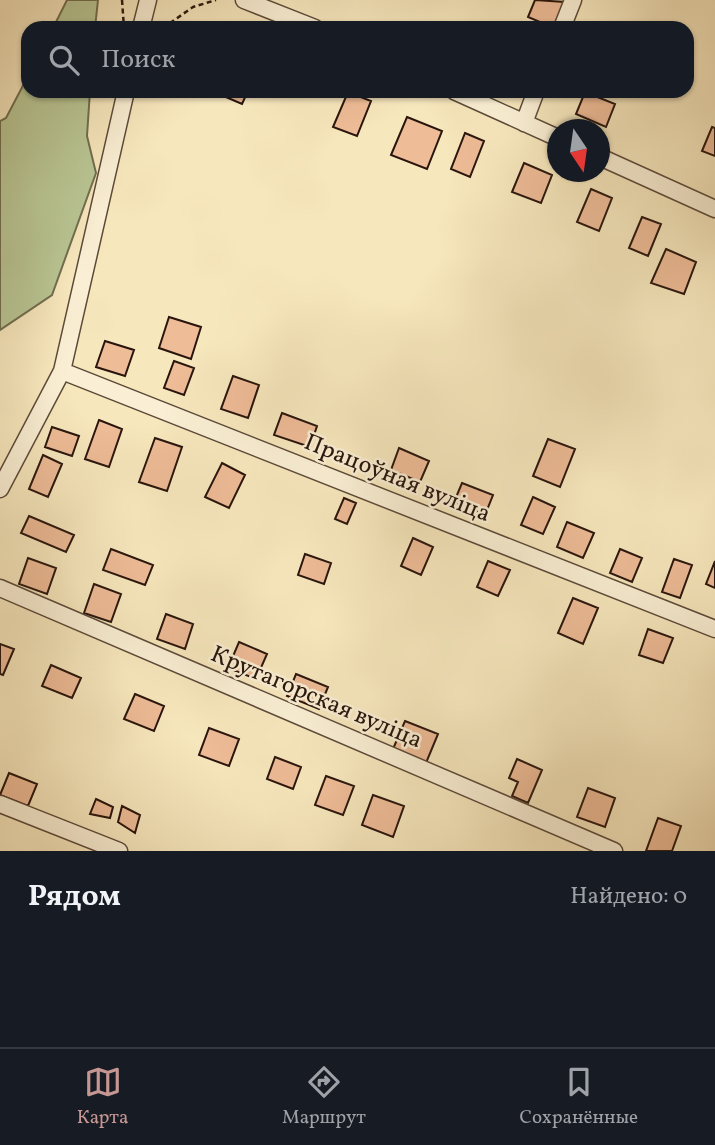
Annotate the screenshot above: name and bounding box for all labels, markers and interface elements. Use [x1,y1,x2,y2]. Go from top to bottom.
search box [21,21,694,98]
icon: search [45,41,83,79]
text: Поиск [101,42,175,78]
north arrow [547,119,610,182]
street label: Працоўная вуліца [299,426,495,532]
street label: Крутагорская вуліца [205,638,427,758]
text: Рядом [28,876,121,918]
text: Найдено: 0 [570,881,687,913]
tab: Карта [77,1063,128,1131]
tab: Маршрут [282,1063,366,1131]
tab: Сохранённые [520,1063,638,1131]

